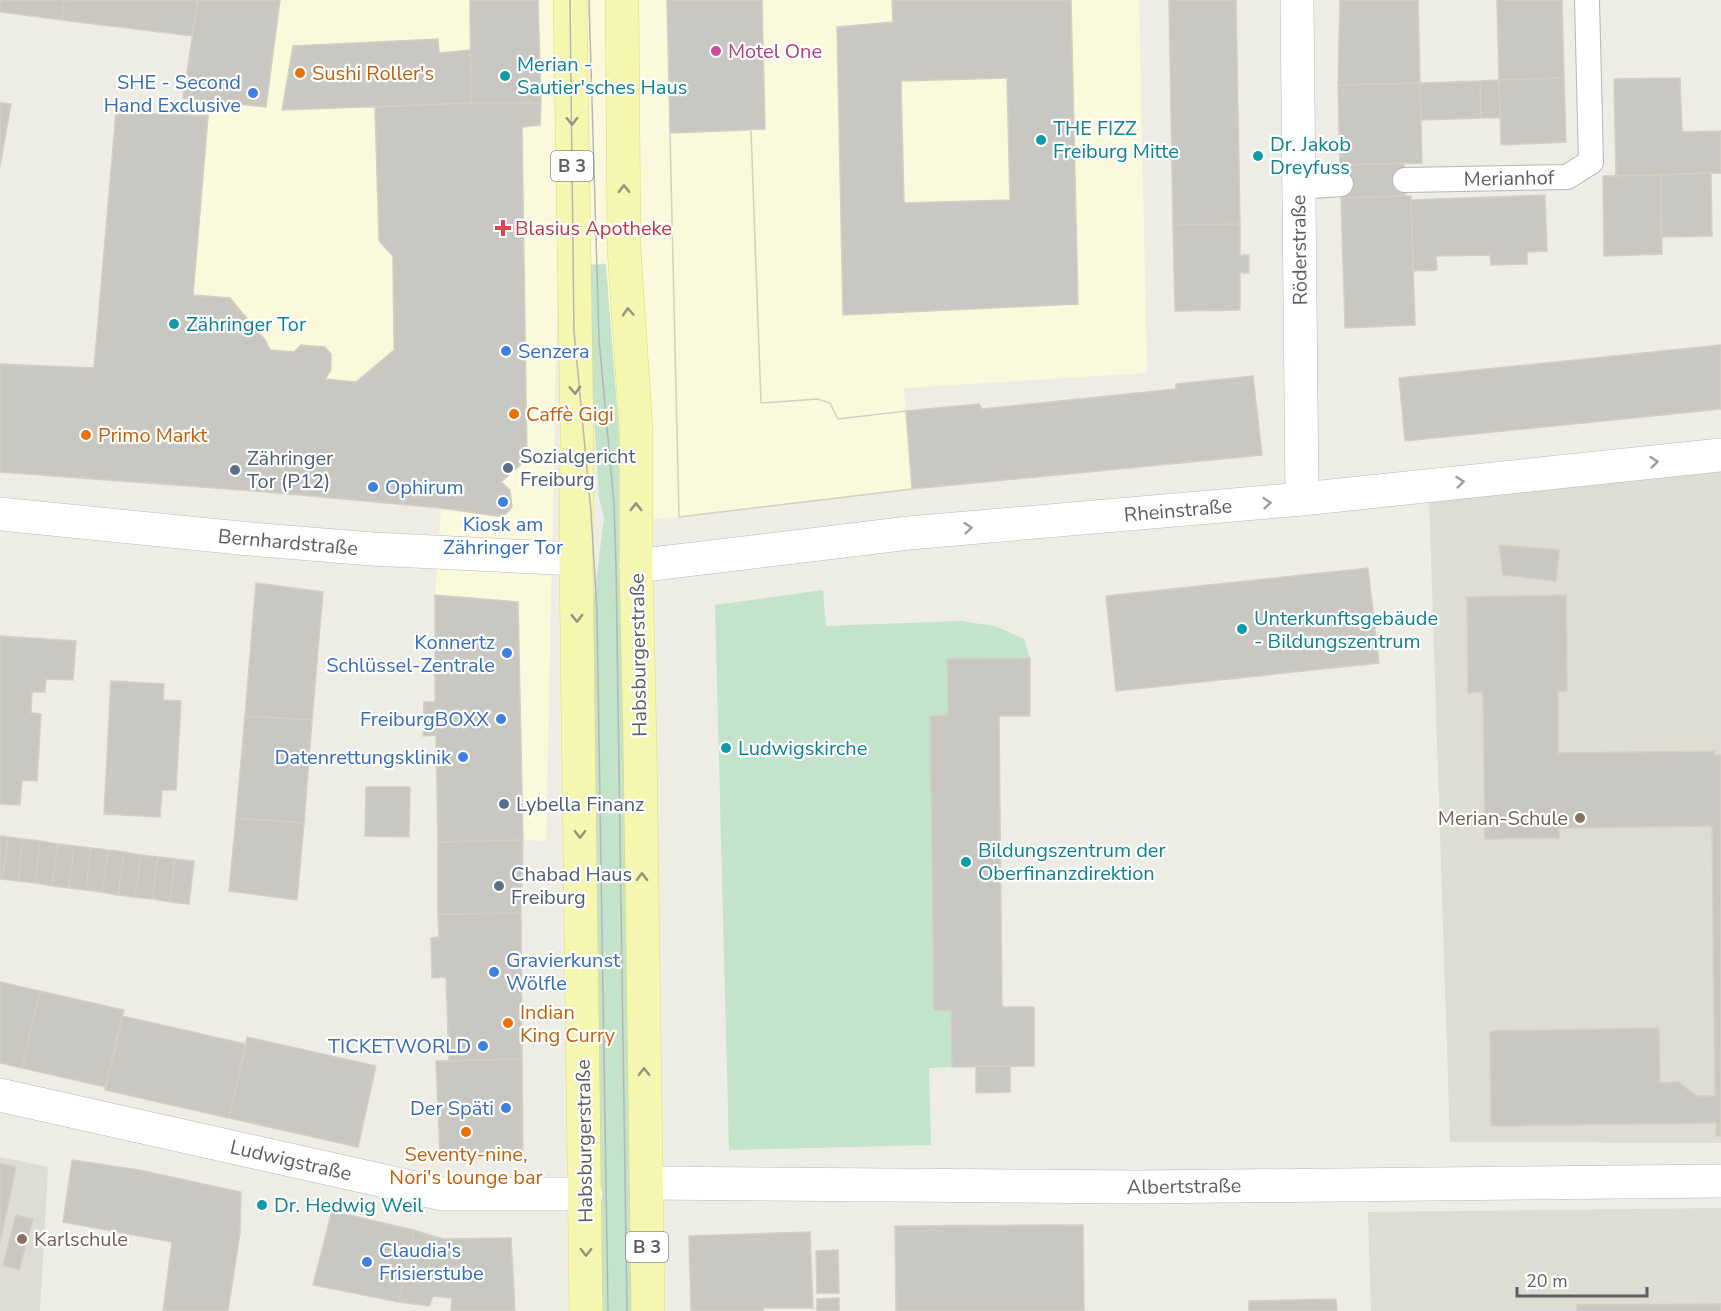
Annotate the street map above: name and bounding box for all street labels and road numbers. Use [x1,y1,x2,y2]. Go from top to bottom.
road number: B 3 [551,151,593,181]
street label: Merianhof [1464,164,1555,193]
street label: Röderstraße [1285,194,1314,306]
street label: Rheinstraße [1123,492,1233,529]
street label: Bernhardstraße [217,523,359,562]
street label: Habsburgerstraße [624,573,653,737]
street label: Habsburgerstraße [570,1059,599,1223]
street label: Ludwigstraße [228,1133,354,1188]
street label: Albertstraße [1126,1172,1242,1201]
road number: B 3 [626,1232,668,1262]

